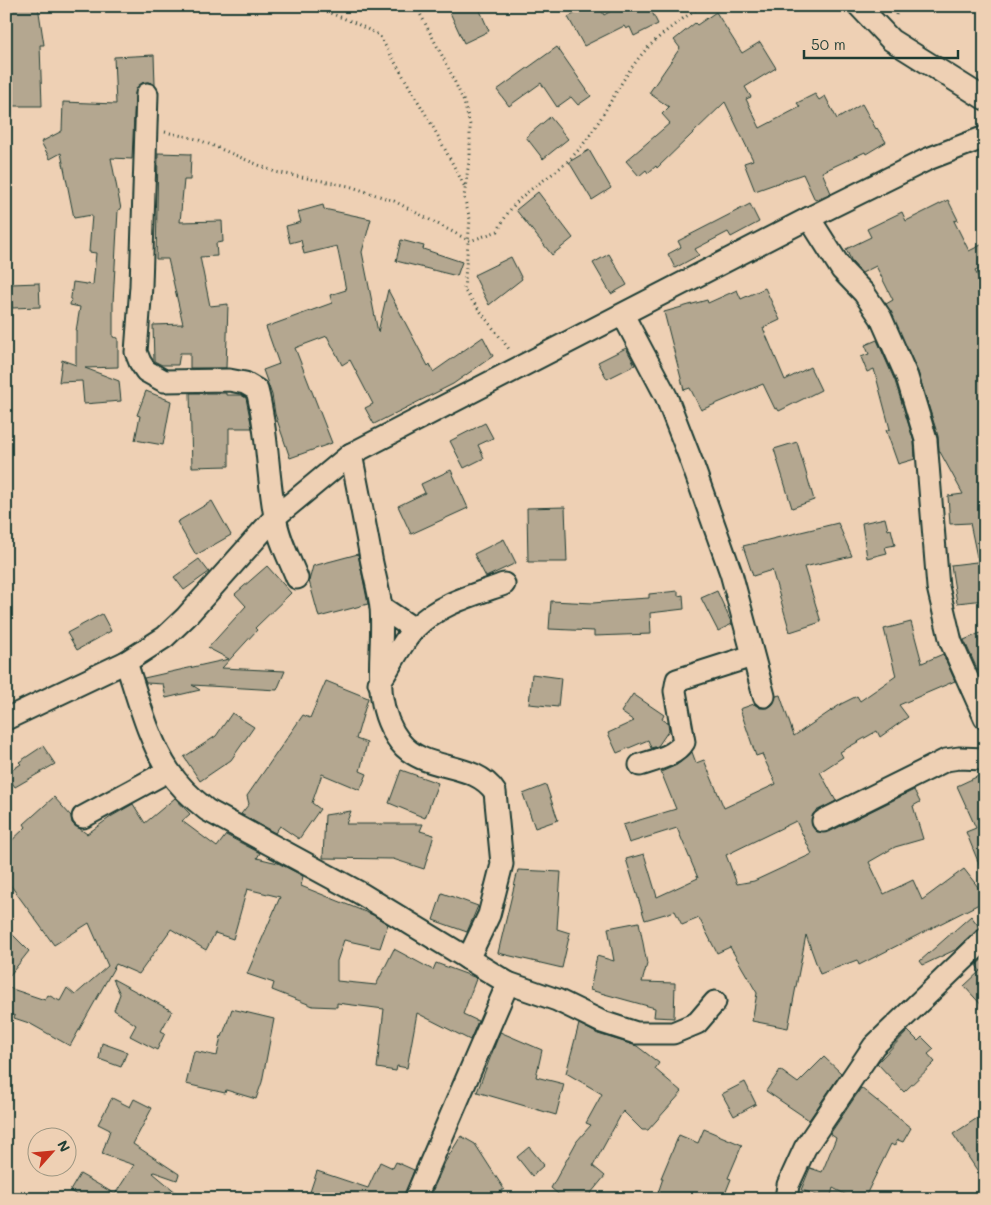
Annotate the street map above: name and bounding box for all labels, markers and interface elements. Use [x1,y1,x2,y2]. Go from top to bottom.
scale bar [804,28,957,60]
text: 50 m [811,34,846,54]
north arrow [28,1128,78,1178]
text: N [53,1137,75,1155]

